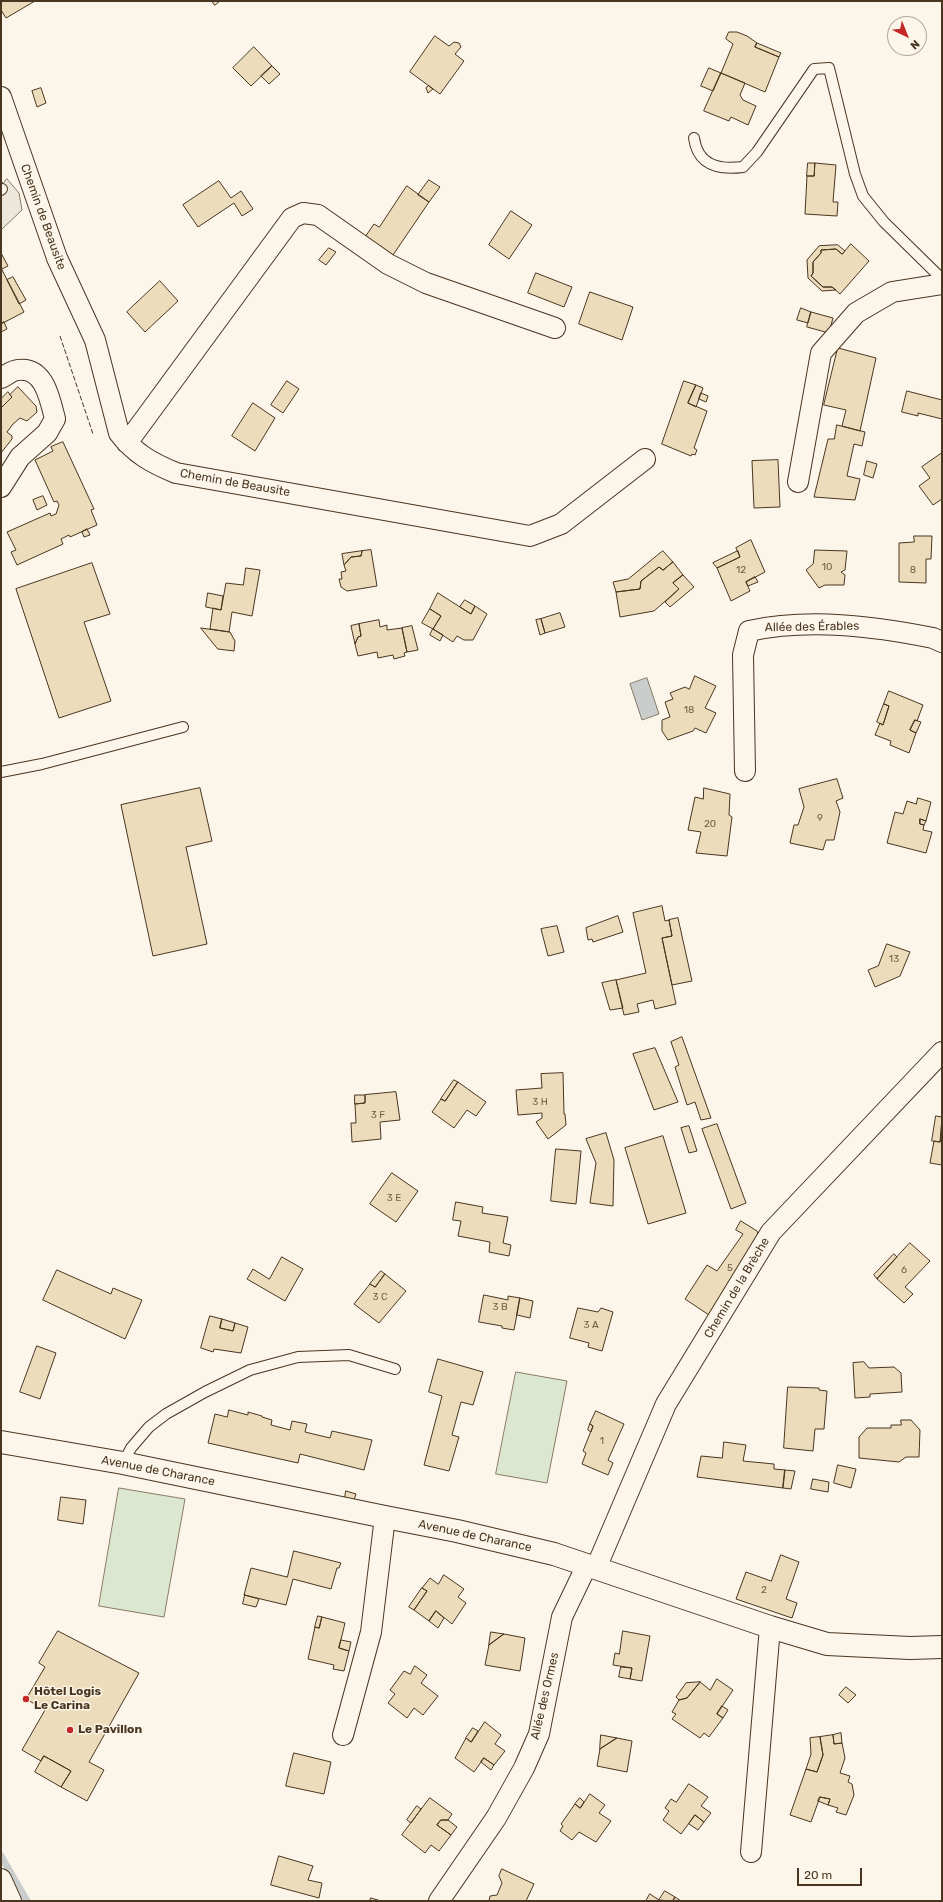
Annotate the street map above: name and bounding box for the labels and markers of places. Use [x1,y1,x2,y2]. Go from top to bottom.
place label: Hôtel Logis Le Carina [34,1685,101,1713]
marker: Hôtel Logis Le Carina [21,1694,31,1704]
place label: Le Pavillon [78,1723,142,1737]
marker: Le Pavillon [65,1725,75,1735]

